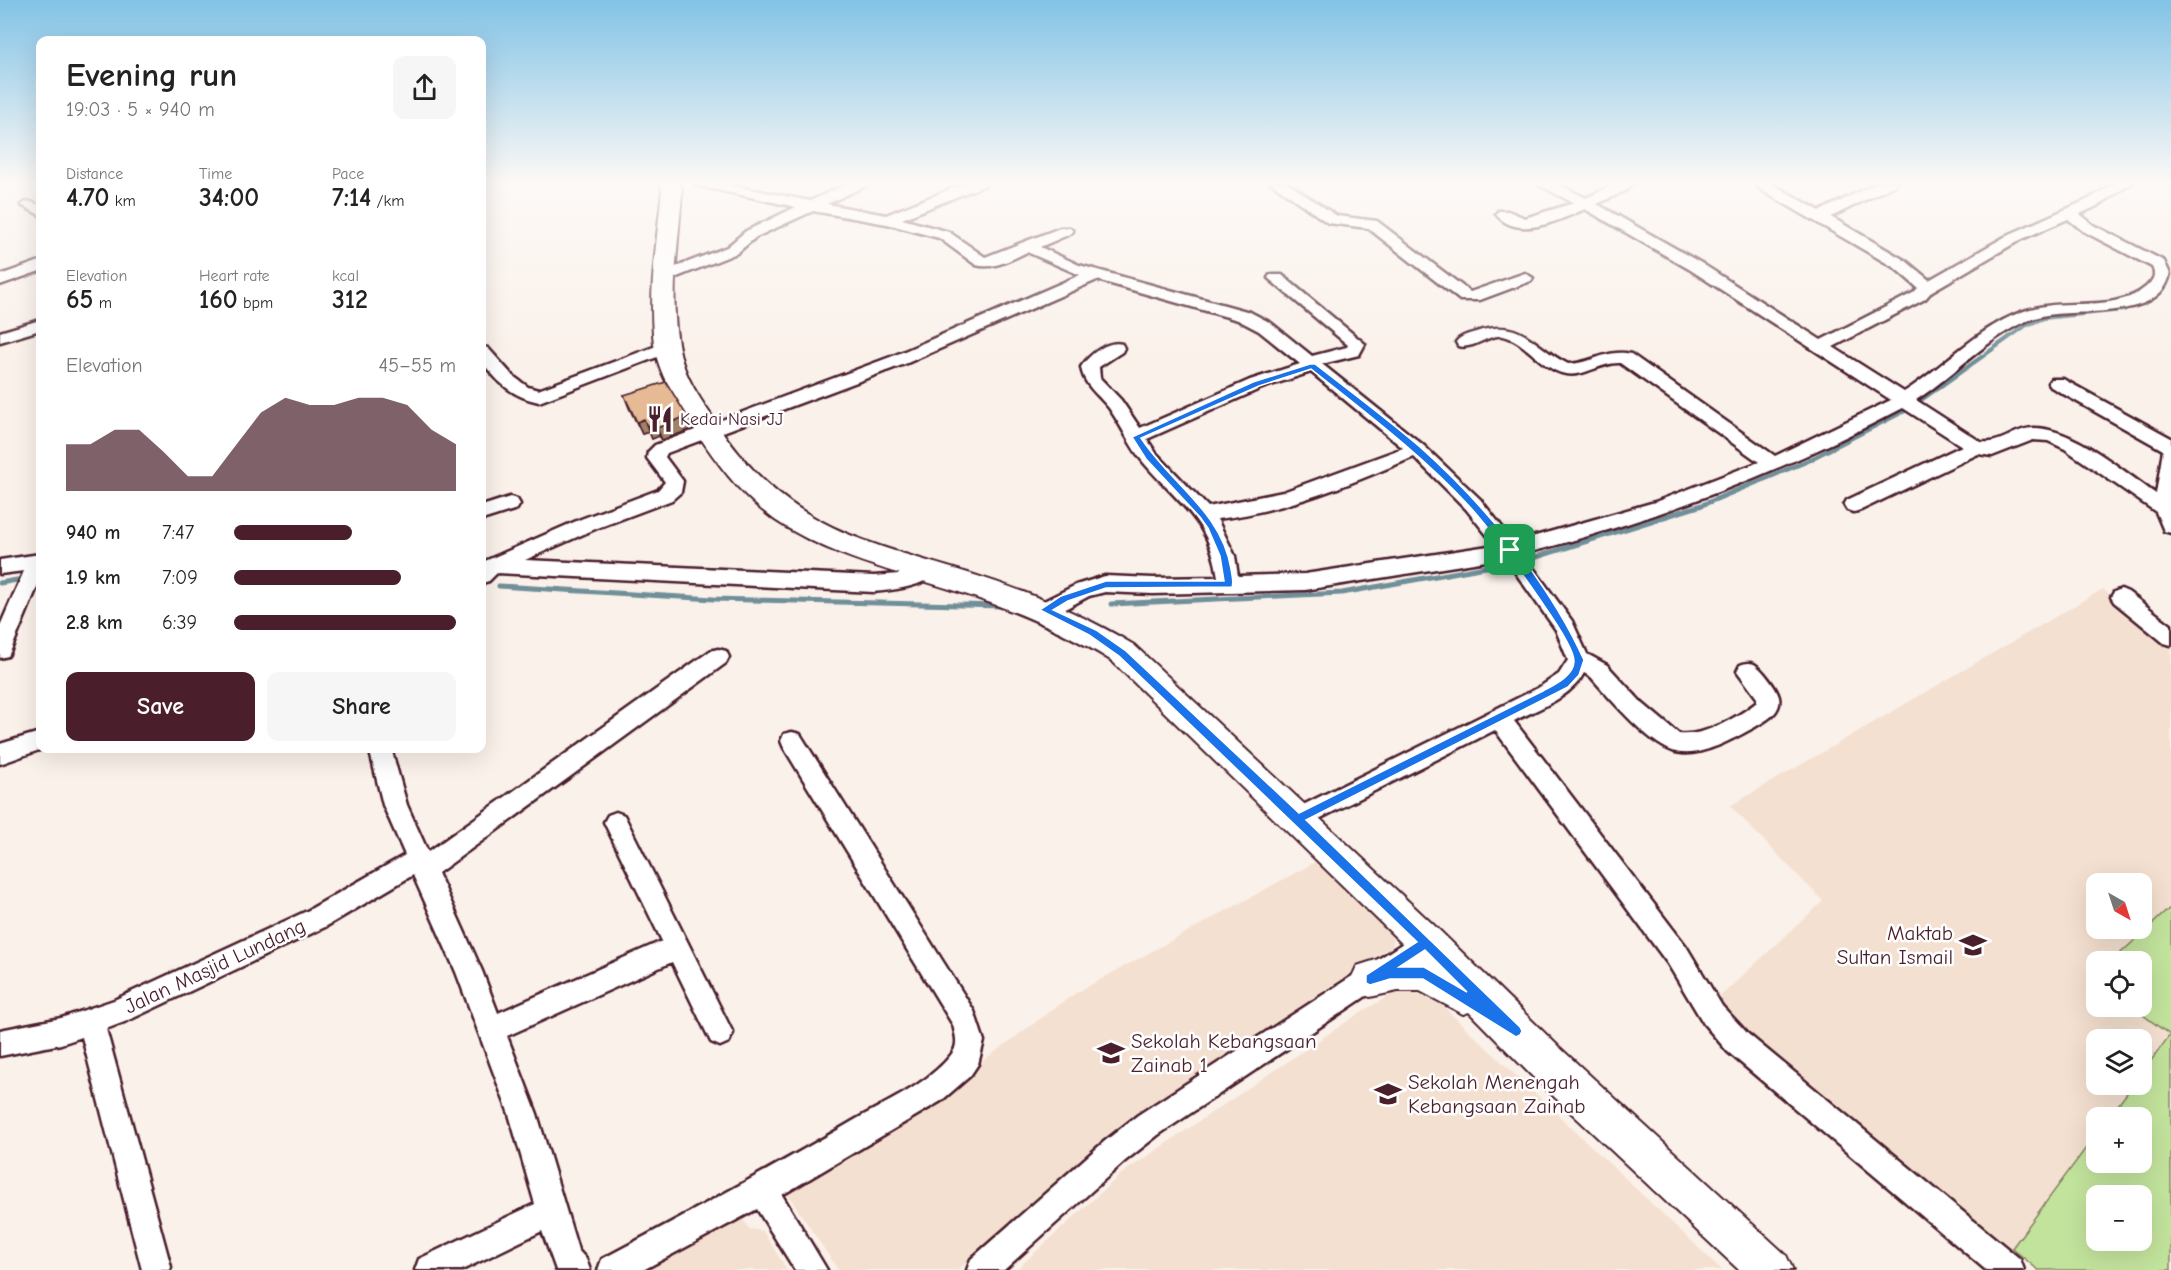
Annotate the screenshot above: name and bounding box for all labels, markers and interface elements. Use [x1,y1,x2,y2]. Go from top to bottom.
text: Evening run [66,56,237,94]
button: share [393,56,456,119]
text: 19:03 · 5 × 940 m [66,98,215,121]
text: Distance [66,165,123,183]
text: Time [199,165,232,183]
text: Pace [332,165,364,183]
text: 4.70 [66,183,109,213]
text: 34:00 [199,183,259,213]
text: 7:14 [332,183,371,213]
text: km [109,192,136,210]
text: /km [371,192,405,210]
text: Elevation [66,267,127,285]
text: Heart rate [199,267,270,285]
text: kcal [332,267,359,285]
text: 65 [66,285,93,315]
text: 160 [199,285,238,315]
text: 312 [332,285,368,315]
text: m [93,294,112,312]
text: bpm [238,294,273,312]
text: Elevation [66,354,143,377]
text: 45–55 m [379,354,456,377]
restaurant icon: Kedai Nasi JJ [645,404,675,434]
place label: Kedai Nasi JJ [680,409,783,430]
text: 940 m [66,521,120,544]
text: 7:47 [162,521,194,544]
pin [1484,524,1535,575]
icon: arrive [1493,533,1526,566]
text: 1.9 km [66,566,121,589]
text: 7:09 [162,566,198,589]
text: 2.8 km [66,611,123,634]
text: 6:39 [162,611,197,634]
button: Save [66,672,255,741]
button: Share [267,672,456,741]
north arrow [2086,873,2152,939]
map controls [2086,873,2152,1251]
street label: Jalan Masjid Lundang [121,914,309,1018]
place label: Maktab Sultan Ismail [1837,921,1953,969]
school or university icon: Maktab Sultan Ismail [1958,930,1988,960]
button: locate [2086,951,2152,1017]
place label: Sekolah Kebangsaan Zainab 1 [1131,1029,1317,1077]
button: layers [2086,1029,2152,1095]
school or university icon: Sekolah Kebangsaan Zainab 1 [1096,1038,1126,1068]
place label: Sekolah Menengah Kebangsaan Zainab [1408,1070,1586,1118]
school or university icon: Sekolah Menengah Kebangsaan Zainab [1373,1079,1403,1109]
button: + [2086,1107,2152,1173]
button: − [2086,1185,2152,1251]

